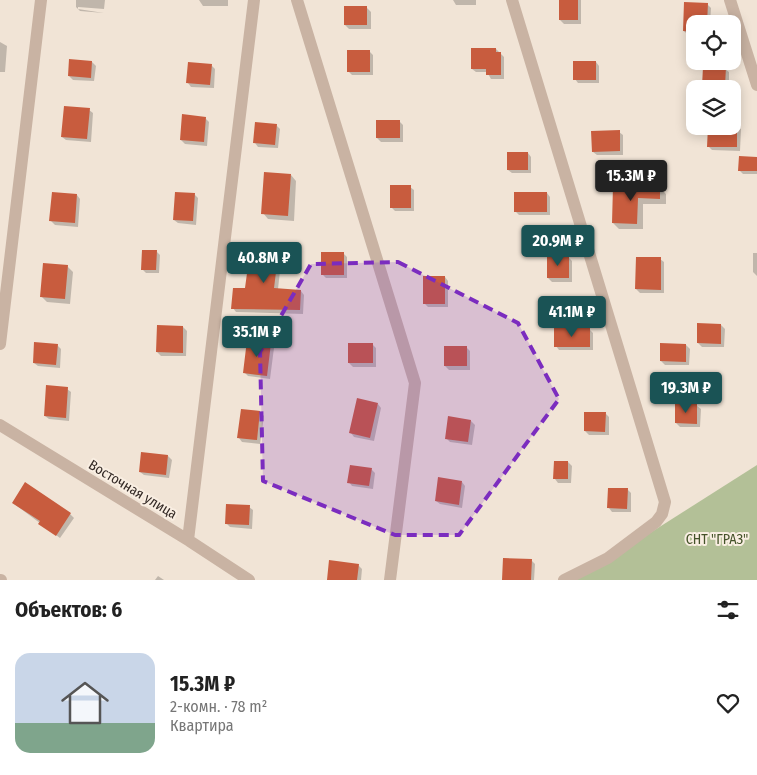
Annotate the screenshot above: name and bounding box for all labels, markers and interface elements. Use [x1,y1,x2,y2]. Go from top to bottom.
map controls [686,15,741,135]
button: locate [686,15,741,70]
button: layers [686,80,741,135]
pin: 15.3M ₽ [585,160,677,202]
text: 15.3M ₽ [606,166,656,185]
pin: 20.9M ₽ [512,224,604,267]
text: 20.9M ₽ [532,231,584,250]
pin: 40.8M ₽ [218,242,310,284]
text: 40.8M ₽ [238,248,290,267]
pin: 41.1M ₽ [526,296,618,338]
text: 41.1M ₽ [549,302,595,321]
pin: 35.1M ₽ [211,316,303,358]
text: 35.1M ₽ [233,322,281,341]
pin: 19.3M ₽ [640,372,732,414]
text: 19.3M ₽ [661,378,711,397]
street label: Восточная улица [85,456,180,523]
park label: СНТ "ГРАЗ" [686,531,748,548]
icon: filters [714,596,742,624]
text: Объектов: 6 [15,597,122,623]
text: 15.3M ₽ [170,671,235,697]
icon: home [55,673,115,733]
icon: heart [714,689,742,717]
text: 2-комн. · 78 m² [170,697,267,716]
text: Квартира [170,716,234,735]

